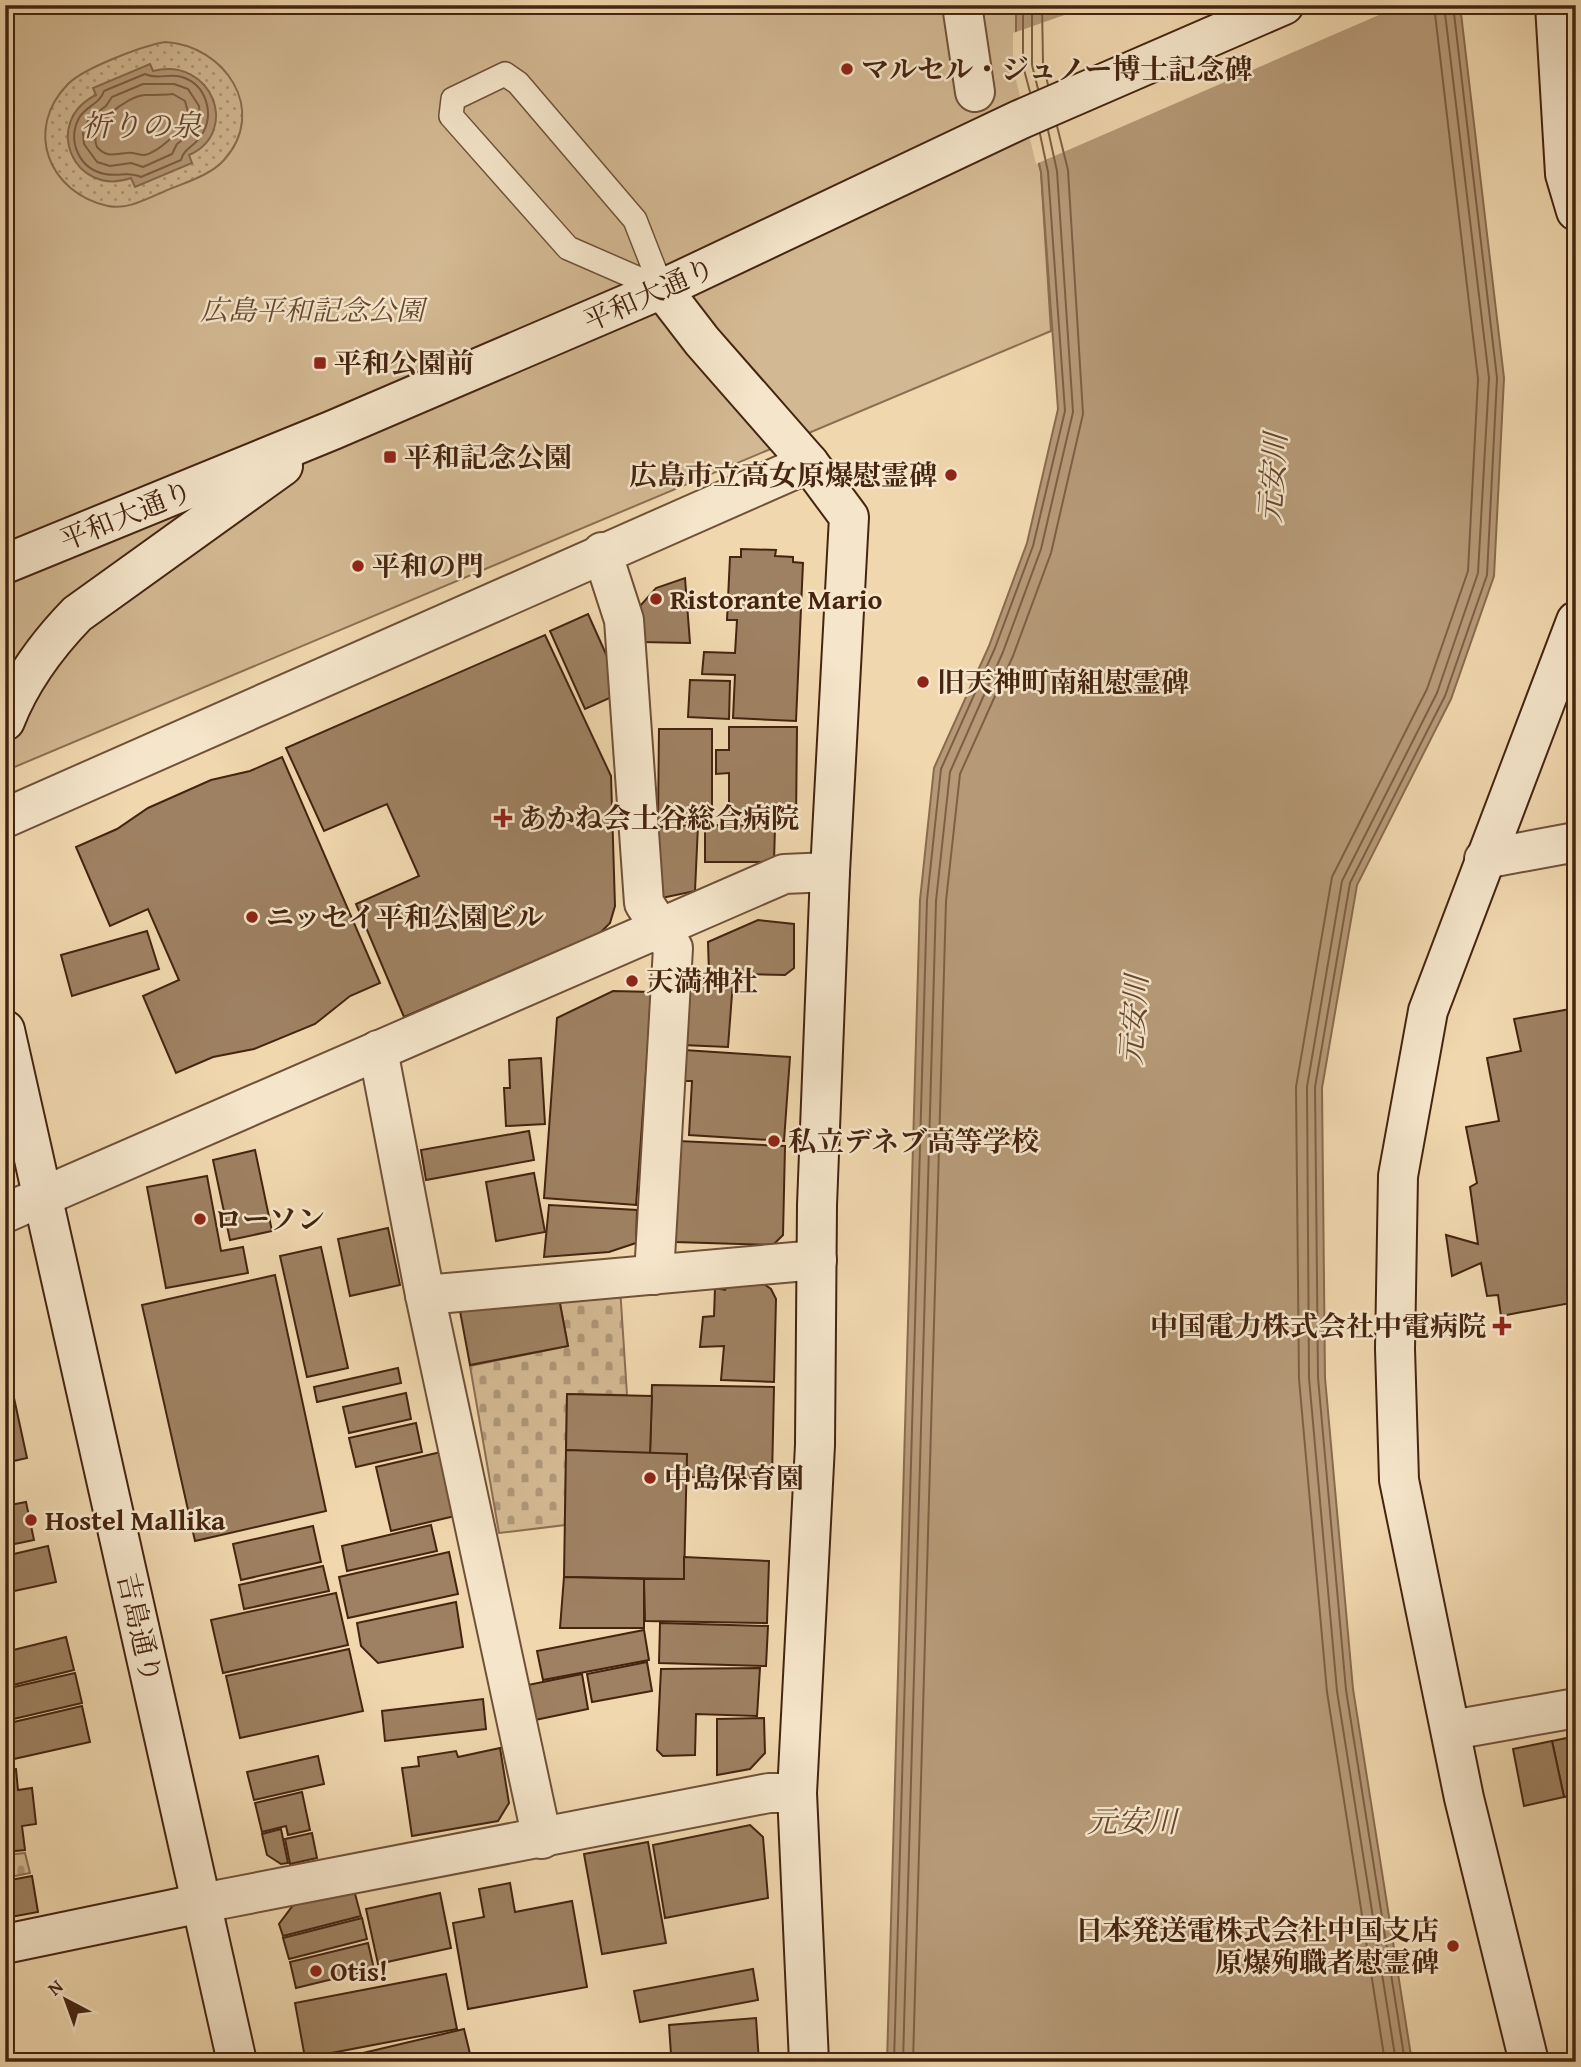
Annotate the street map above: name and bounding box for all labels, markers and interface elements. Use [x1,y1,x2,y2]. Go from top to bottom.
place label: マルセル・ジュノー博士記念碑 [861,48,1252,89]
marker: マルセル・ジュノー博士記念碑 [839,61,855,77]
water label: 祈りの泉 [81,103,202,147]
street label: 平和大通り [577,246,721,341]
park label: 広島平和記念公園 [200,289,428,330]
place label: 平和公園前 [334,342,474,383]
marker: 平和公園前 [312,355,328,371]
water label: 元安川 [1247,429,1297,524]
place label: 平和記念公園 [404,436,572,477]
marker: 平和記念公園 [382,449,398,465]
place label: 広島市立高女原爆慰霊碑 [629,454,937,495]
marker: 広島市立高女原爆慰霊碑 [943,467,959,483]
street label: 平和大通り [53,469,198,560]
place label: 平和の門 [372,545,484,586]
marker: 平和の門 [350,558,366,574]
place label: Ristorante Mario [670,578,883,619]
marker: Ristorante Mario [648,591,664,607]
place label: 旧天神町南組慰霊碑 [937,661,1189,702]
marker: 旧天神町南組慰霊碑 [915,674,931,690]
place label: あかね会土谷総合病院 [519,797,799,838]
marker: あかね会土谷総合病院 [493,808,513,828]
place label: ニッセイ平和公園ビル [266,896,544,937]
marker: ニッセイ平和公園ビル [244,909,260,925]
place label: 天満神社 [646,960,758,1001]
water label: 元安川 [1108,971,1158,1066]
marker: 天満神社 [624,973,640,989]
place label: 私立デネブ高等学校 [788,1120,1039,1161]
marker: 私立デネブ高等学校 [766,1133,782,1149]
place label: ローソン [214,1198,325,1239]
marker: ローソン [192,1211,208,1227]
place label: 中国電力株式会社中電病院 [1150,1305,1486,1346]
marker: 中国電力株式会社中電病院 [1492,1316,1512,1336]
place label: 中島保育園 [664,1457,804,1498]
marker: 中島保育園 [642,1470,658,1486]
place label: Hostel Mallika [45,1499,226,1540]
marker: Hostel Mallika [23,1512,39,1528]
street label: 吉島通り [108,1569,173,1687]
water label: 元安川 [1087,1799,1180,1843]
place label: 日本発送電株式会社中国支店 原爆殉職者慰霊碑 [1075,1909,1439,1982]
marker: 日本発送電株式会社中国支店 原爆殉職者慰霊碑 [1445,1938,1461,1954]
place label: Otis! [330,1950,388,1991]
marker: Otis! [308,1963,324,1979]
north arrow [32,1966,102,2036]
text: N [41,1972,69,2002]

